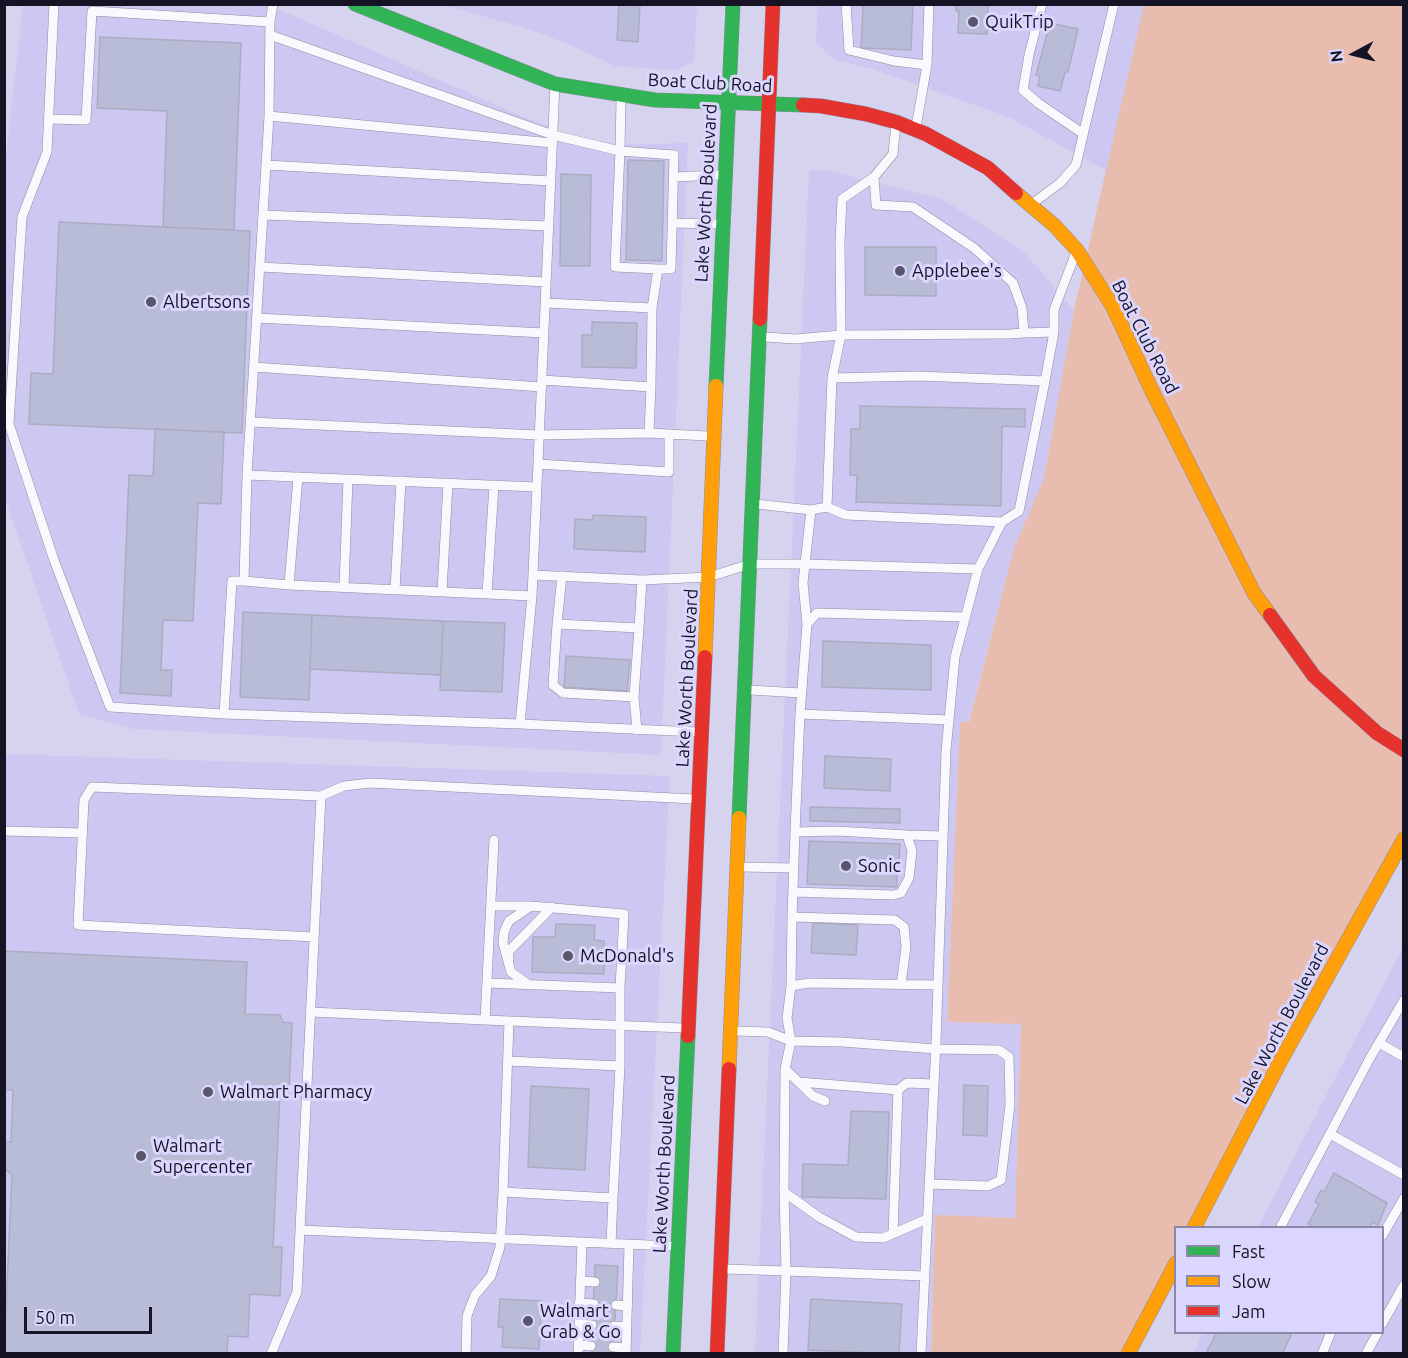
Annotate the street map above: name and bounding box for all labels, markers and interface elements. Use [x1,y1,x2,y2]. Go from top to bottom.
place label: QuikTrip [985,11,1054,33]
marker: QuikTrip [966,15,980,29]
north arrow [1324,24,1384,84]
text: N [1326,49,1346,63]
street label: Boat Club Road [647,69,773,97]
street label: Lake Worth Boulevard [691,103,721,283]
place label: Applebee's [912,260,1002,282]
marker: Applebee's [893,264,907,278]
street label: Boat Club Road [1107,277,1183,397]
place label: Albertsons [163,291,250,313]
marker: Albertsons [144,295,158,309]
street label: Lake Worth Boulevard [672,588,702,768]
place label: Sonic [858,855,901,877]
marker: Sonic [839,859,853,873]
street label: Lake Worth Boulevard [1231,940,1333,1108]
place label: McDonald's [580,945,674,967]
marker: McDonald's [561,949,575,963]
street label: Lake Worth Boulevard [649,1074,679,1254]
place label: Walmart Pharmacy [220,1081,372,1103]
marker: Walmart Pharmacy [201,1085,215,1099]
place label: Walmart Supercenter [153,1135,252,1178]
marker: Walmart Supercenter [134,1149,148,1163]
legend [1174,1226,1384,1334]
text: Fast [1232,1241,1265,1261]
text: Slow [1232,1271,1271,1291]
scale bar [27,1295,154,1333]
place label: Walmart Grab & Go [540,1300,621,1342]
text: Jam [1232,1301,1266,1321]
text: 50 m [35,1307,75,1327]
marker: Walmart Grab & Go [521,1314,535,1328]

